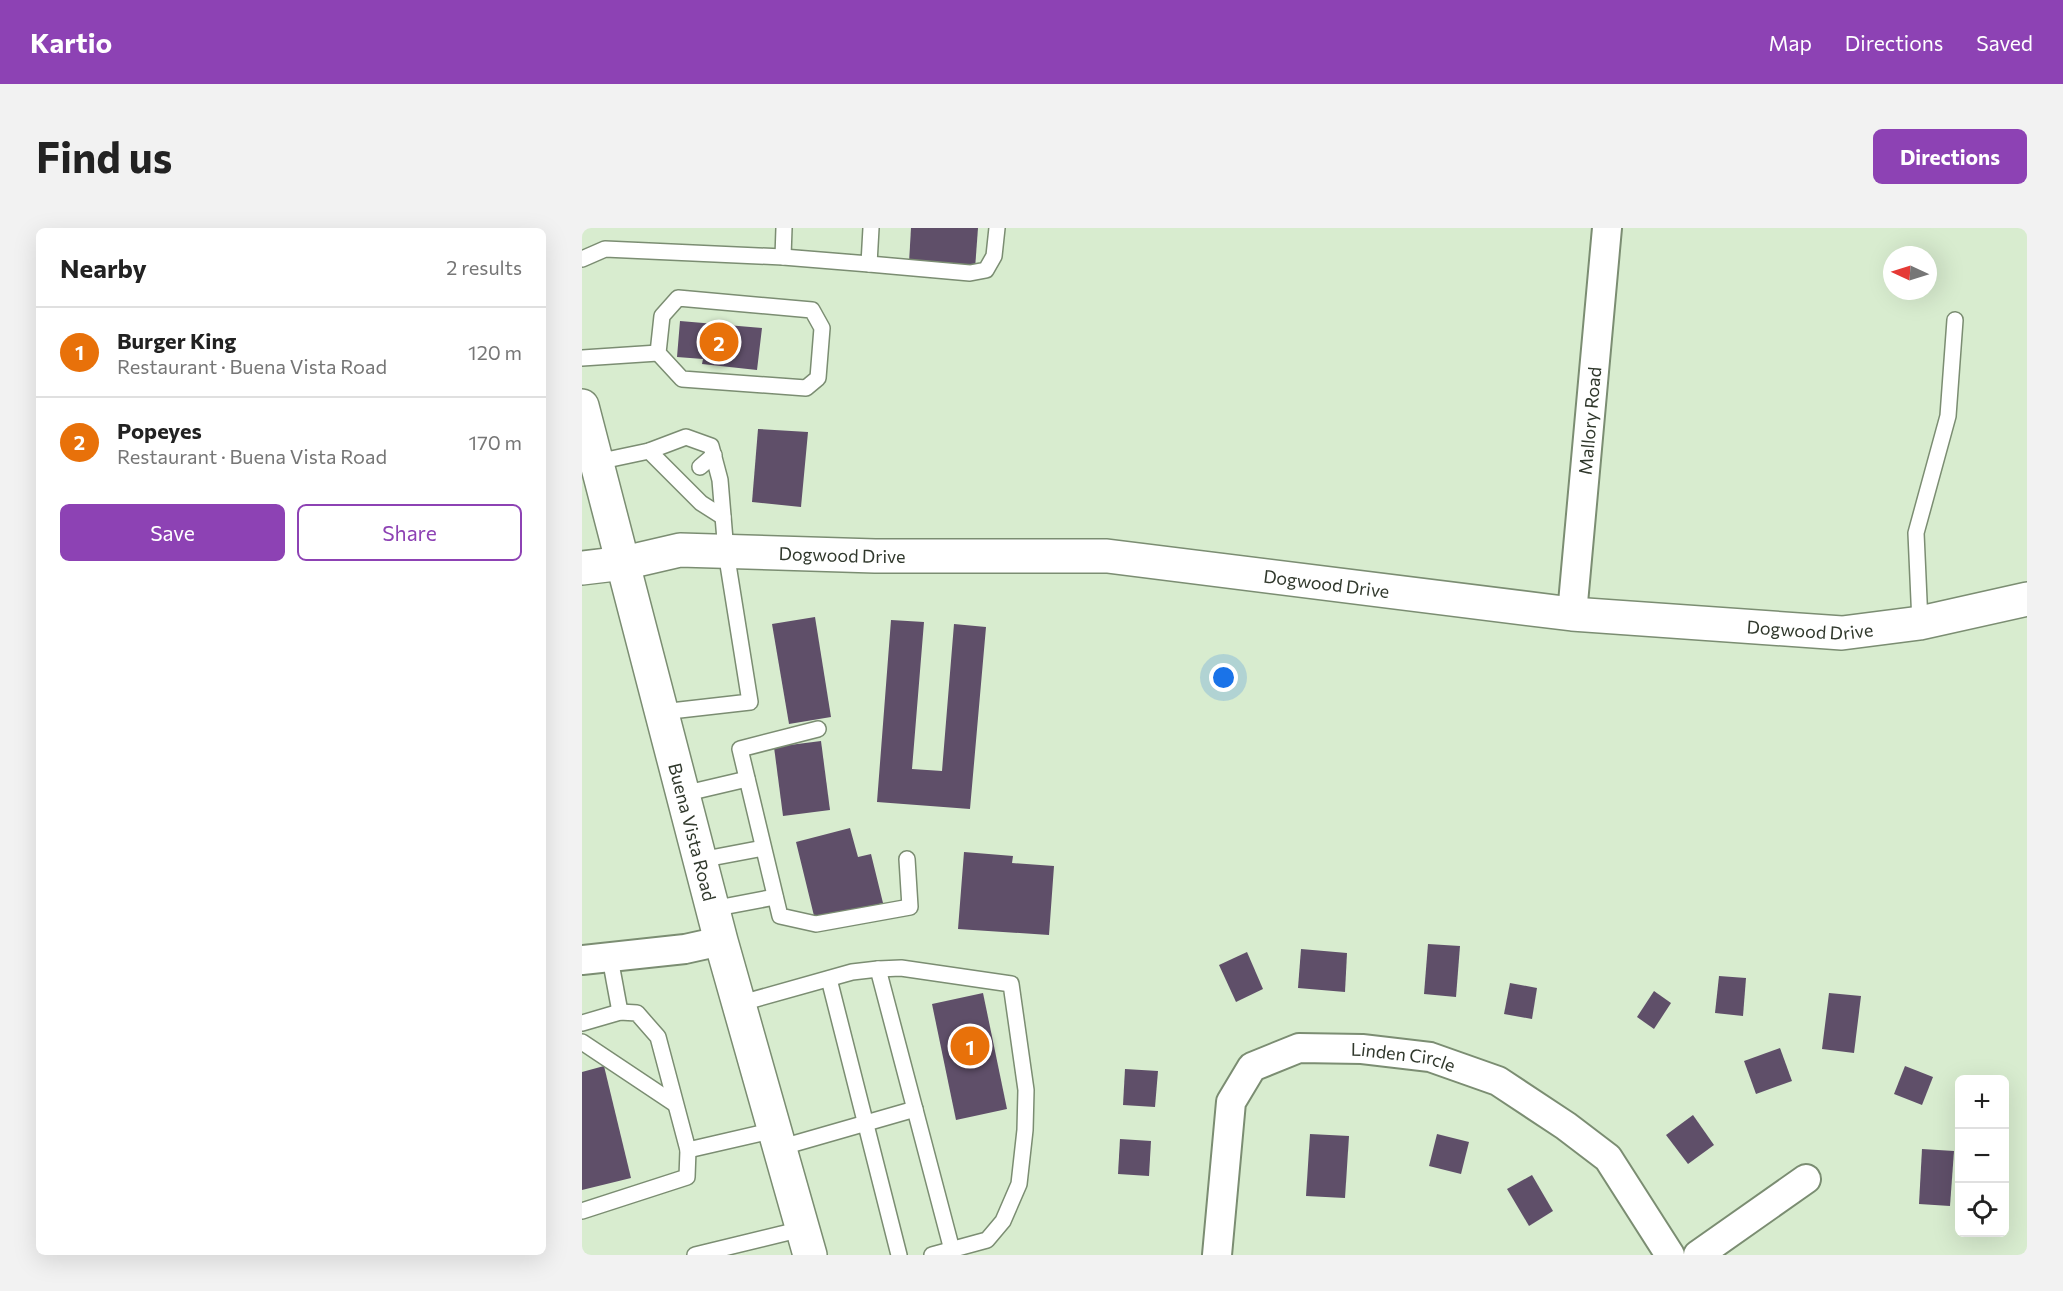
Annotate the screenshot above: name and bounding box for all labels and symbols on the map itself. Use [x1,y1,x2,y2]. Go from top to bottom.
north arrow [1883,246,1937,300]
pin: 2 [700,320,738,364]
street label: Mallory Road [1574,366,1605,476]
street label: Dogwood Drive [778,542,906,567]
street label: Dogwood Drive [1262,565,1391,602]
street label: Dogwood Drive [1746,615,1874,644]
your location [1209,663,1238,692]
street label: Buena Vista Road [664,760,721,903]
pin: 1 [950,1024,990,1068]
street label: Linden Circle [1351,1038,1458,1076]

